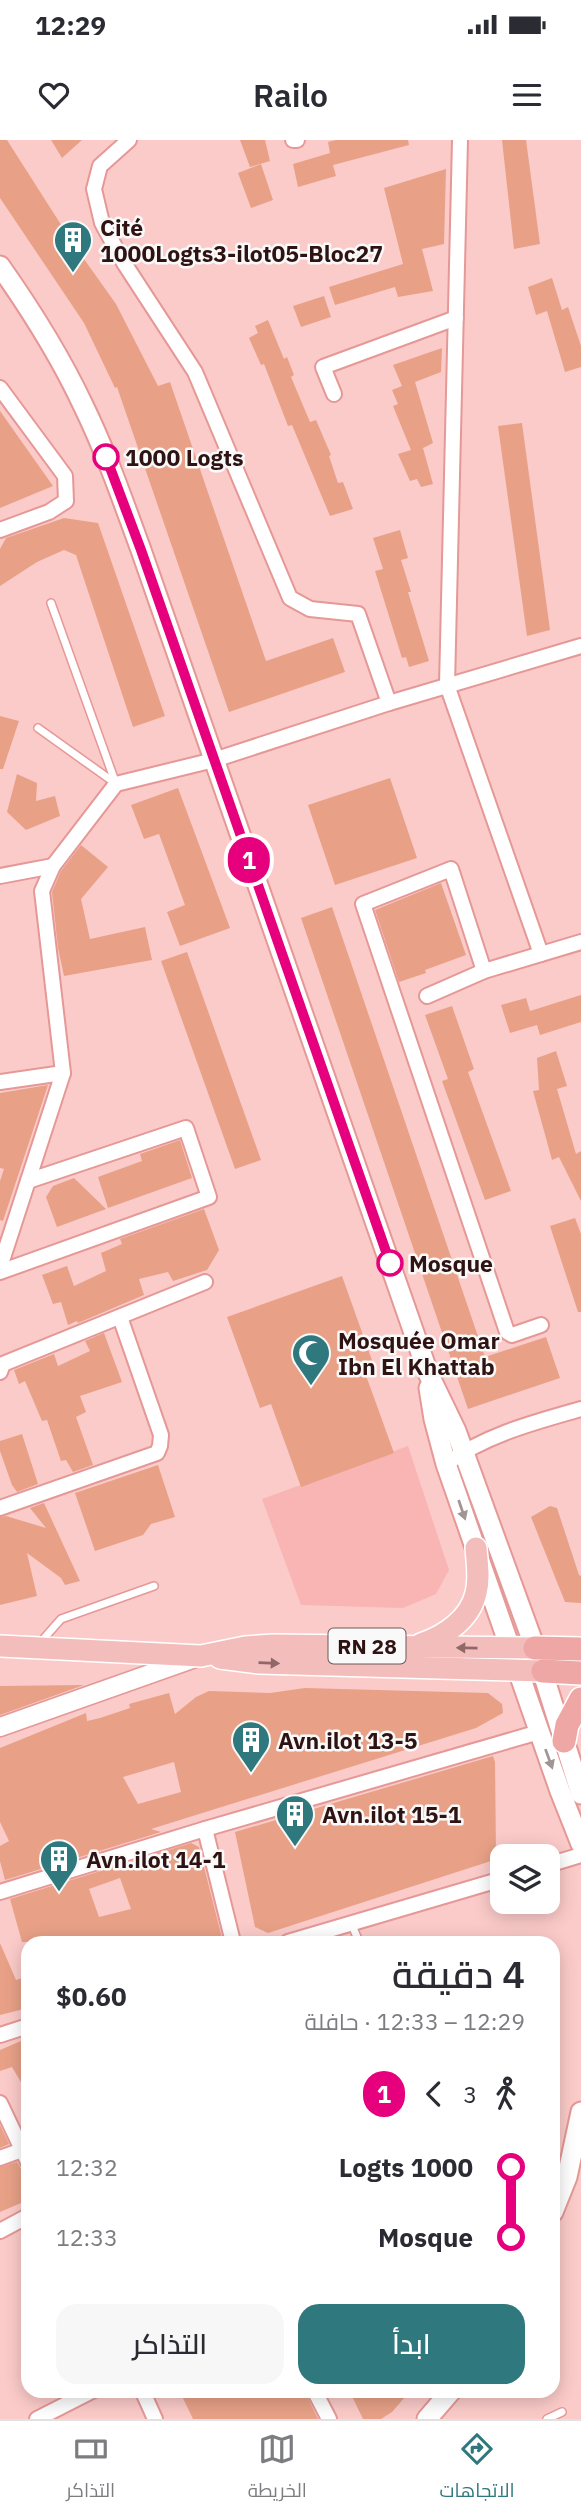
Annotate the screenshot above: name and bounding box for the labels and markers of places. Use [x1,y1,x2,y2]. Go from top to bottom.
place label: Cité 1000Logts3-ilot05-Bloc27 [100,212,383,268]
building icon: Cité 1000Logts3-ilot05-Bloc27 [52,219,94,274]
place label: 1000 Logts [125,442,244,472]
marker: 1000 Logts [93,444,119,470]
place label: Mosque [409,1248,493,1278]
marker: Mosque [377,1250,403,1276]
place label: Mosquée Omar Ibn El Khattab [338,1325,500,1381]
mosque icon: Mosquée Omar Ibn El Khattab [290,1332,332,1387]
building icon: Avn.ilot 13-5 [230,1719,272,1774]
place label: Avn.ilot 13-5 [278,1725,418,1755]
building icon: Avn.ilot 15-1 [274,1793,316,1848]
place label: Avn.ilot 15-1 [322,1799,462,1829]
building icon: Avn.ilot 14-1 [38,1838,80,1893]
place label: Avn.ilot 14-1 [86,1844,226,1874]

